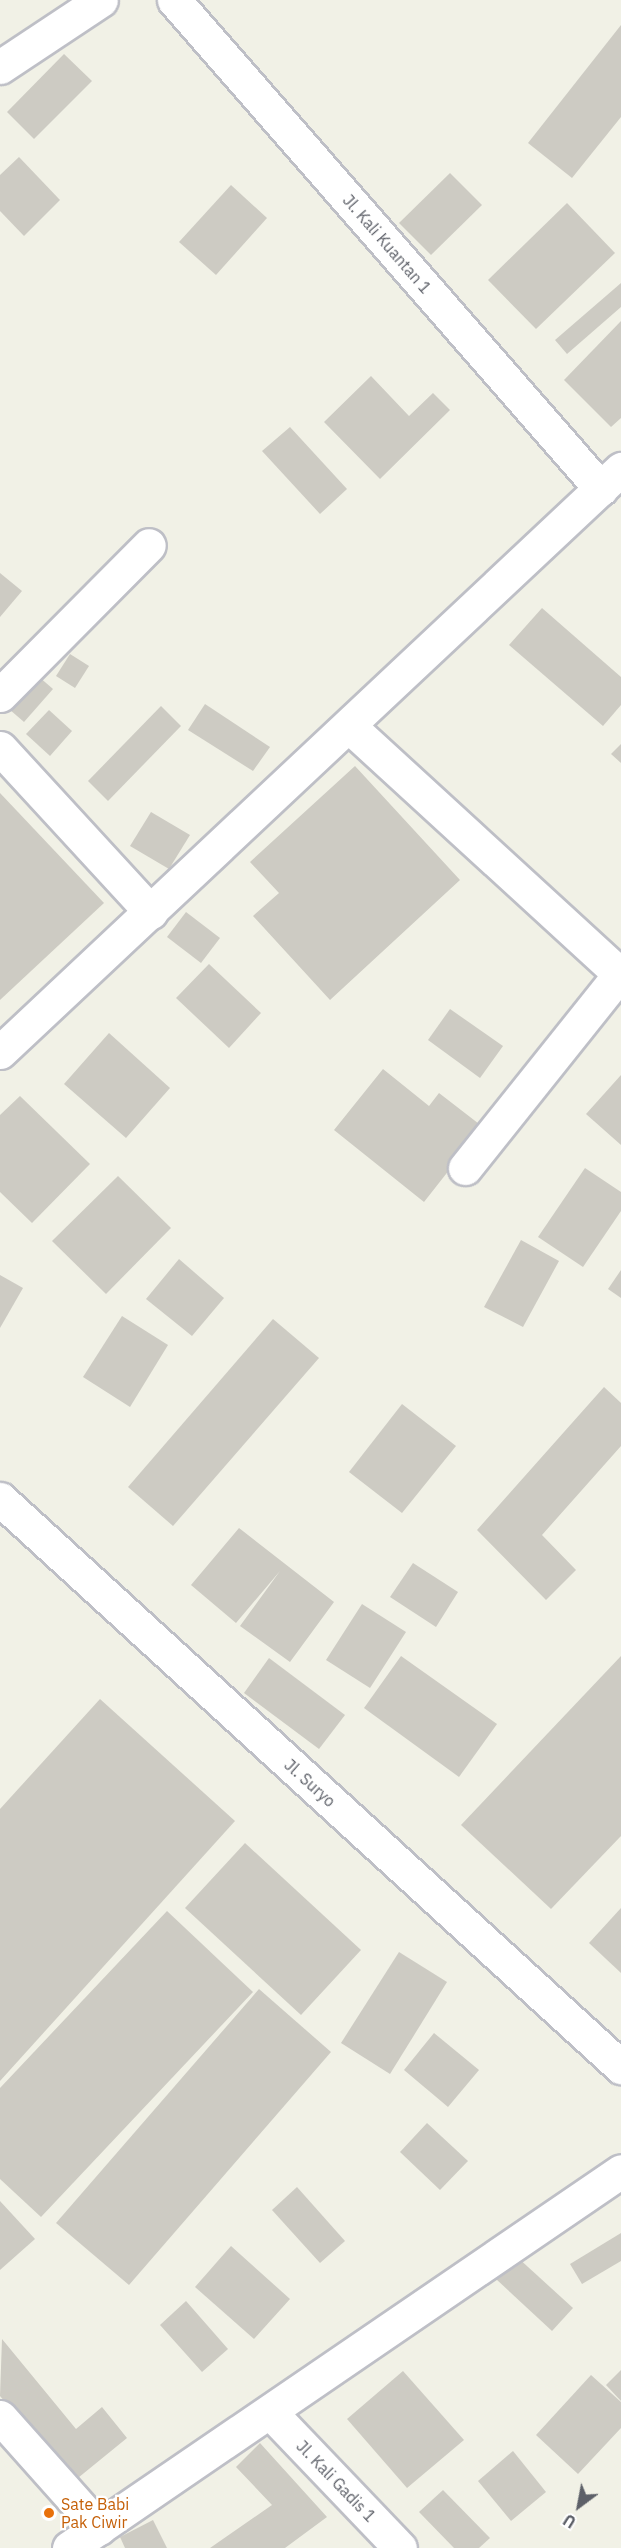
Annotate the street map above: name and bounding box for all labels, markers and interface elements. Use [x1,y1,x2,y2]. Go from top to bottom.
street label: Jl. Kali Kuantan 1 [339,191,435,297]
street label: Jl. Suryo [281,1755,339,1811]
street label: Jl. Kali Gadis 1 [292,2436,380,2526]
north arrow [549,2476,609,2536]
place label: Sate Babi Pak Ciwir [61,2494,129,2532]
marker: Sate Babi Pak Ciwir [42,2506,56,2520]
text: U [559,2510,579,2533]

